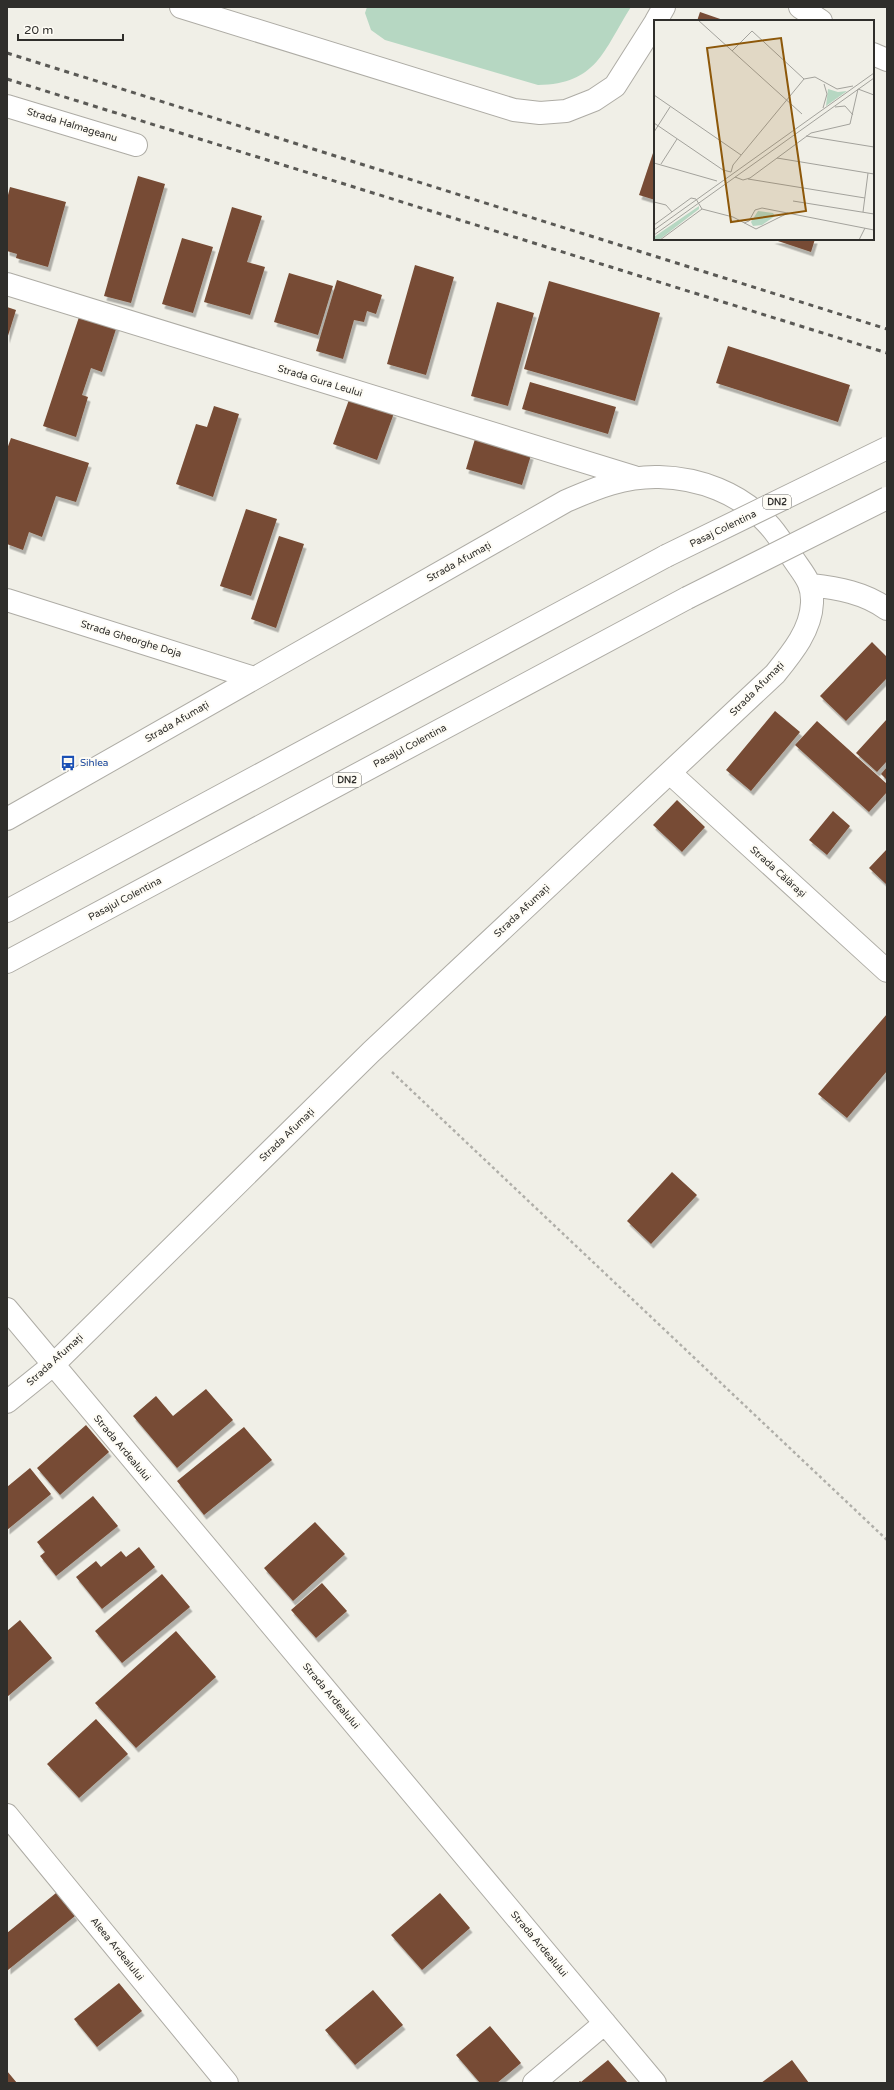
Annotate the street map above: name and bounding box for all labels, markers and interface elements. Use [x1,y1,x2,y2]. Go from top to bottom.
scale bar [18,16,123,42]
inset map [654,20,874,240]
text: 20 m [24,23,53,37]
street label: Strada Halmageanu [25,106,119,144]
street label: Strada Gura Leului [276,362,364,400]
road number: DN2 [763,495,791,509]
street label: Pasaj Colentina [688,508,758,550]
street label: Strada Afumați [425,539,493,585]
street label: Strada Gheorghe Doja [79,618,183,660]
street label: Strada Afumați [727,659,787,719]
street label: Strada Afumați [143,699,211,745]
street label: Pasajul Colentina [371,722,449,770]
bus stop icon: Sihlea [59,754,77,772]
place label: Sihlea [80,757,108,769]
road number: DN2 [333,773,361,787]
street label: Strada Călărași [748,844,808,900]
street label: Pasajul Colentina [86,875,164,923]
street label: Strada Afumați [492,882,552,940]
street label: Strada Afumați [257,1106,317,1164]
street label: Strada Afumați [24,1331,86,1389]
street label: Strada Ardealului [91,1413,153,1483]
street label: Strada Ardealului [300,1661,362,1731]
street label: Strada Ardealului [508,1909,570,1979]
street label: Aleea Ardealului [88,1915,146,1983]

